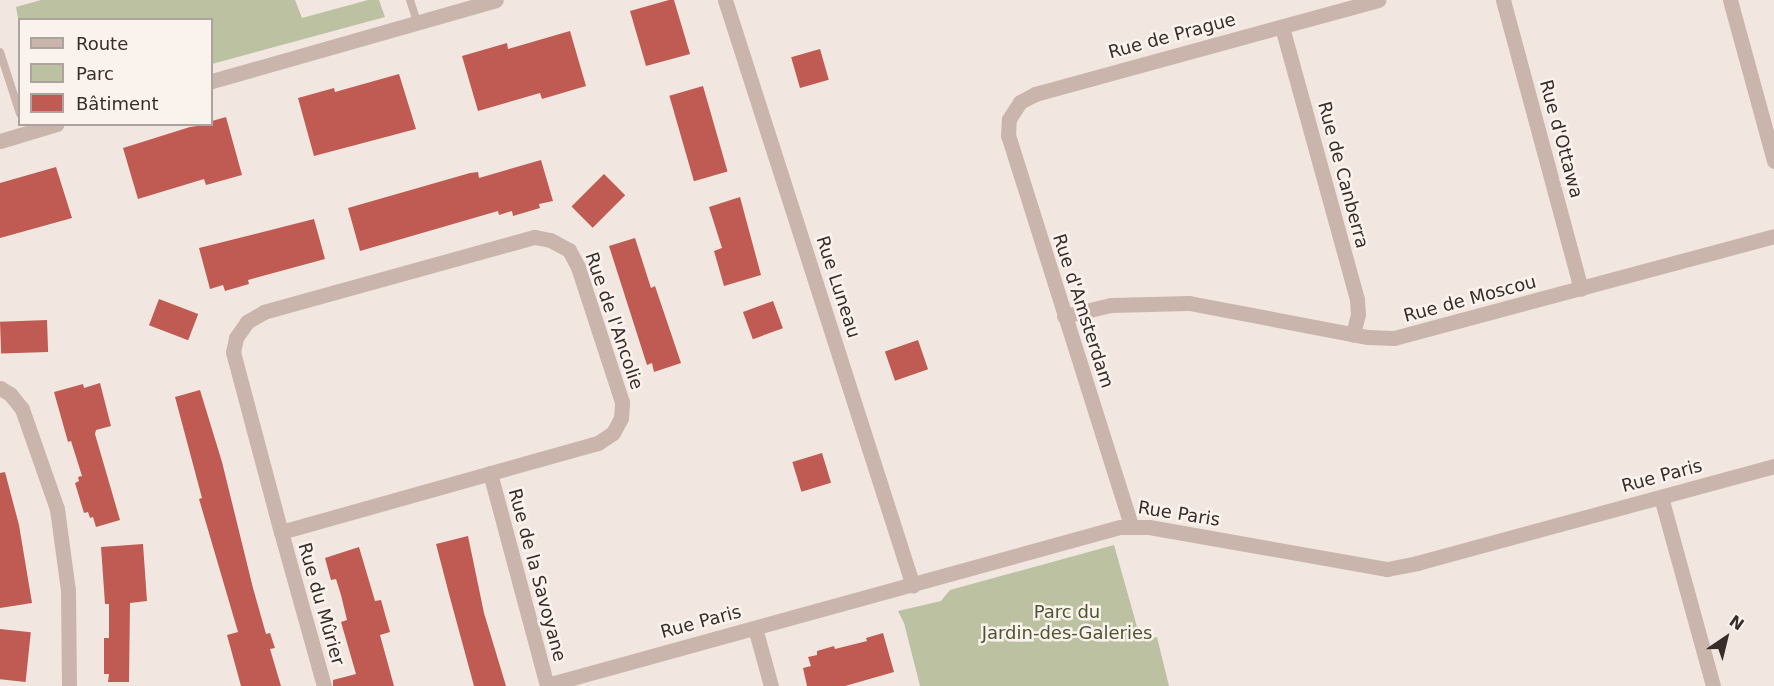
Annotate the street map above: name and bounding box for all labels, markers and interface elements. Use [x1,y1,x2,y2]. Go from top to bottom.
street label: Rue de Prague [1106,9,1238,63]
legend [18,18,213,126]
text: Route [76,33,128,54]
text: Parc [76,63,114,84]
street label: Rue d'Ottawa [1535,78,1587,200]
text: Bâtiment [76,93,159,114]
street label: Rue de Canberra [1313,99,1373,251]
street label: Rue d'Amsterdam [1048,231,1118,391]
street label: Rue Luneau [811,233,865,341]
street label: Rue de l'Ancolie [580,250,648,392]
street label: Rue de Moscou [1401,271,1539,327]
street label: Rue Paris [1619,455,1705,497]
street label: Rue de la Savoyane [504,486,570,664]
street label: Rue Paris [1136,497,1222,531]
street label: Rue du Mûrier [293,540,349,668]
street label: Rue Paris [658,601,744,643]
park label: Parc du Jardin-des-Galeries [982,602,1152,644]
north arrow [1696,608,1756,668]
text: N [1726,611,1748,634]

